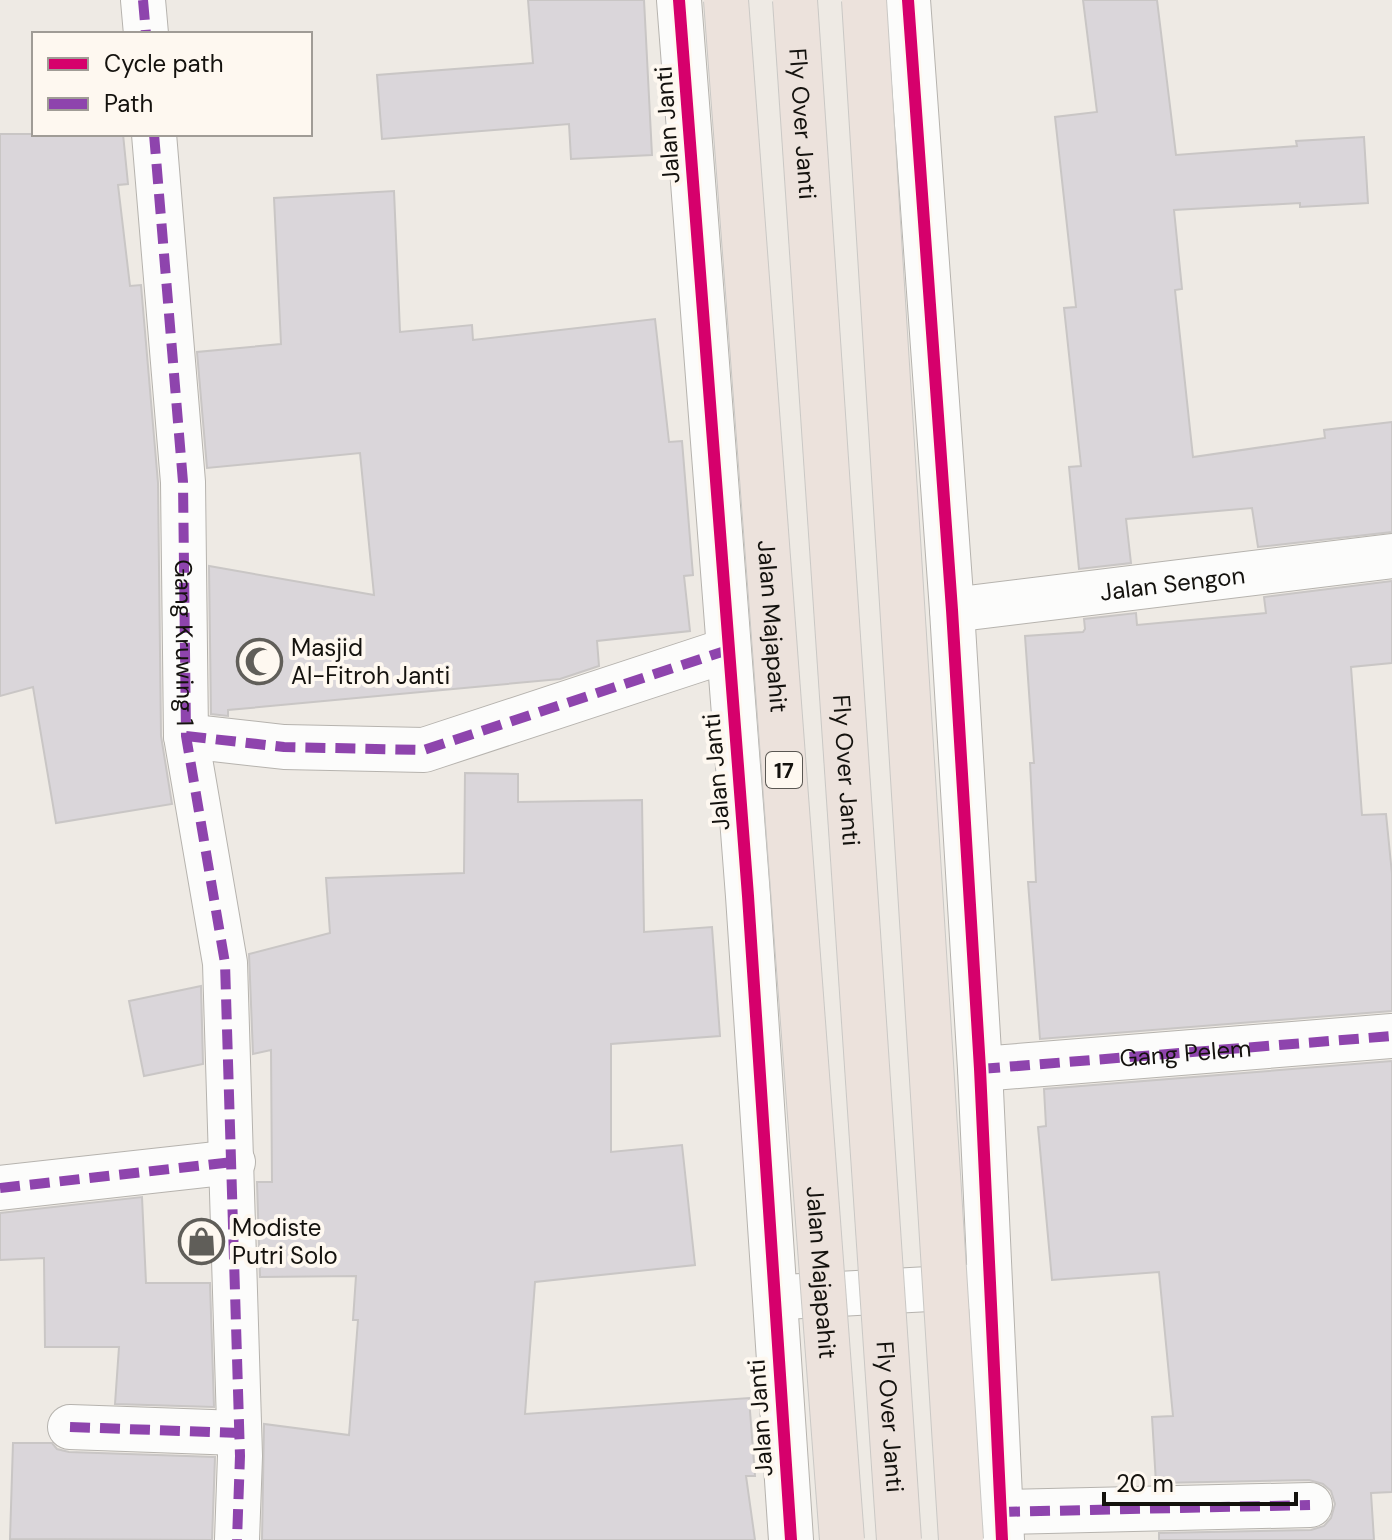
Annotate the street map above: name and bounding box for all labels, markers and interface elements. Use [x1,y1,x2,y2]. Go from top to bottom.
legend [32,32,312,136]
street label: Fly Over Janti [783,47,824,200]
text: Cycle path [104,48,223,79]
street label: Jalan Janti [647,65,687,185]
text: Path [104,88,153,119]
street label: Jalan Majapahit [751,539,795,714]
street label: Gang Kruwing 1 [168,559,201,726]
street label: Jalan Sengon [1098,559,1247,607]
place label: Masjid Al-Fitroh Janti [291,632,450,691]
mosque icon: Masjid Al-Fitroh Janti [236,637,284,685]
street label: Fly Over Janti [826,694,868,847]
street label: Jalan Janti [695,712,737,832]
road number: 17 [766,752,802,788]
street label: Gang Pelem [1118,1032,1252,1073]
street label: Jalan Majapahit [800,1185,844,1360]
place label: Modiste Putri Solo [232,1212,338,1271]
shop icon: Modiste Putri Solo [177,1217,225,1265]
street label: Fly Over Janti [870,1340,911,1493]
street label: Jalan Janti [740,1358,780,1478]
scale bar [1104,1456,1296,1506]
text: 20 m [1116,1468,1174,1499]

